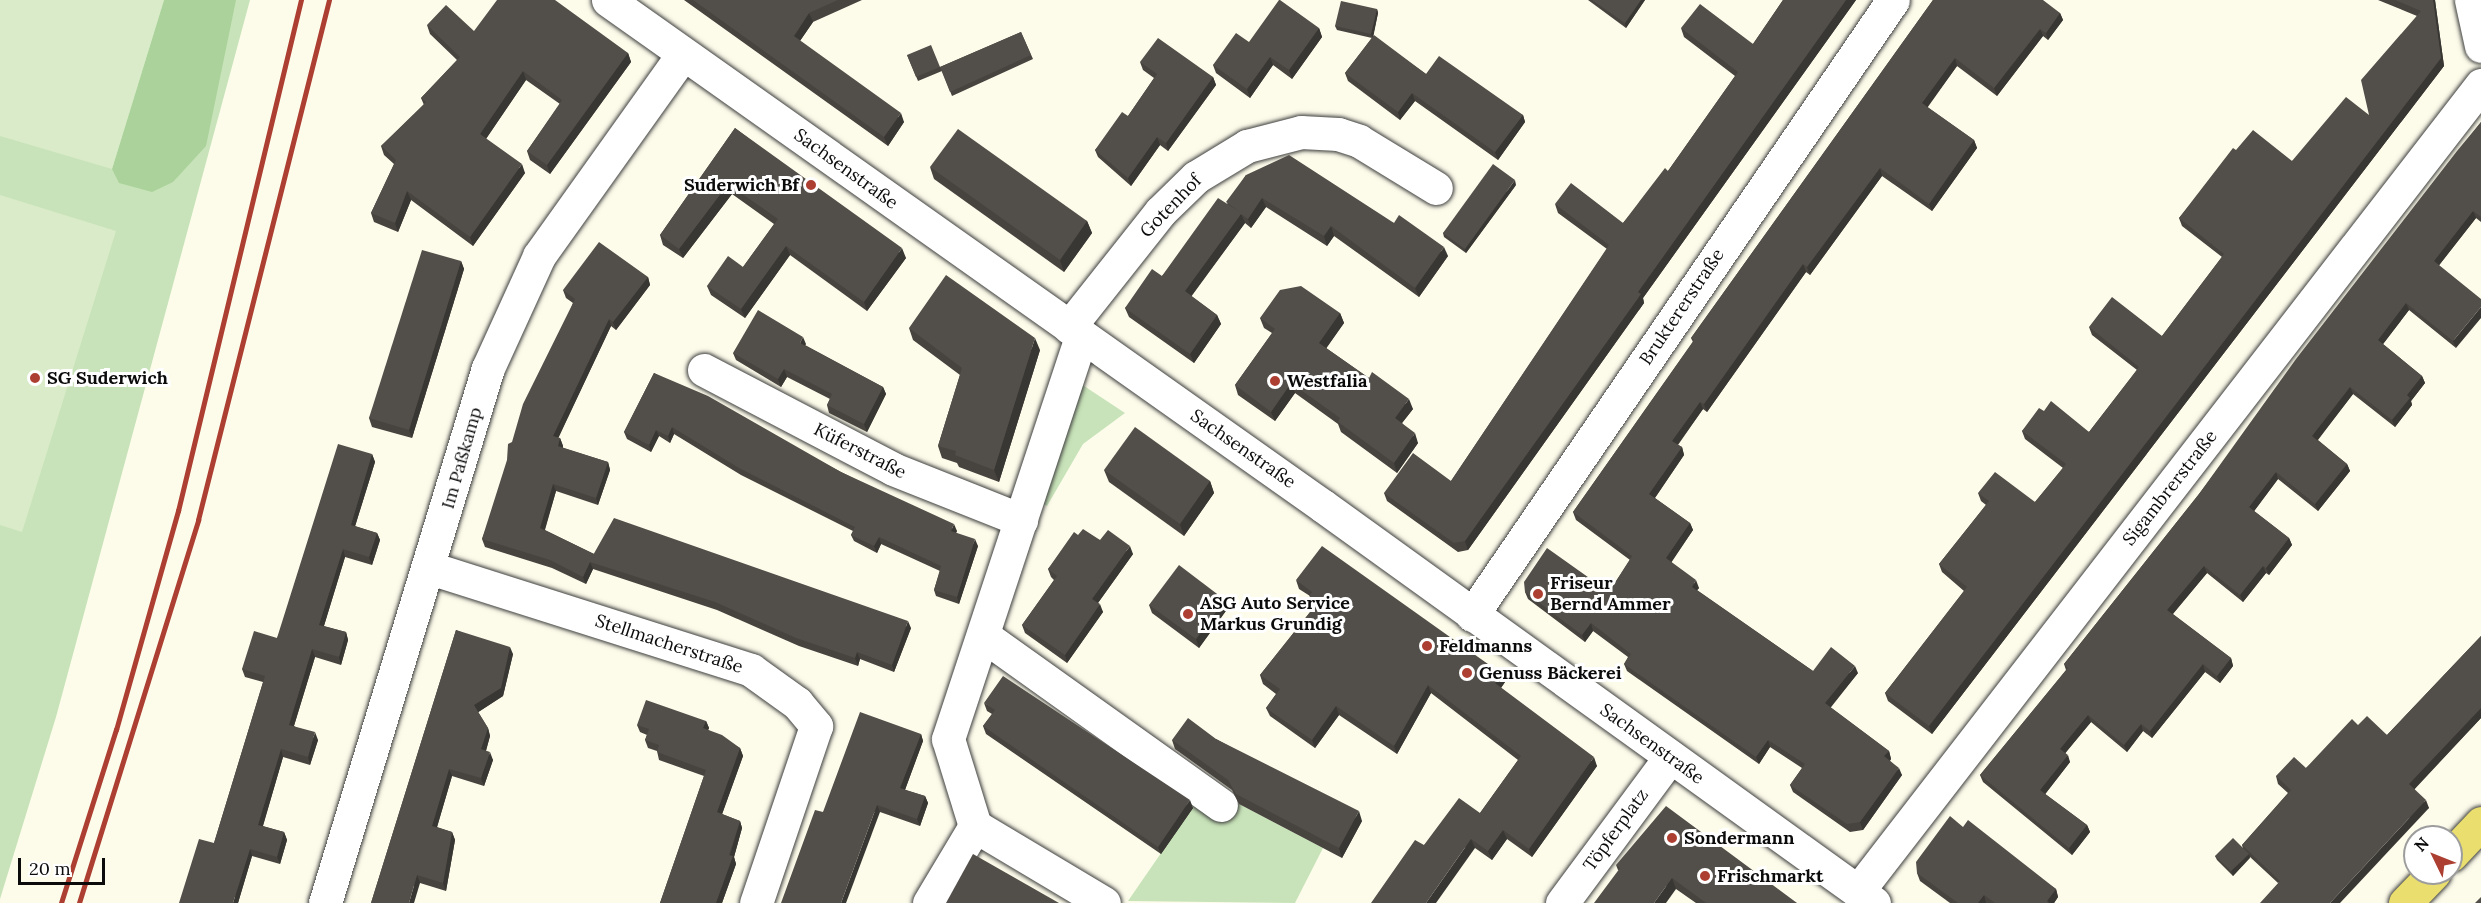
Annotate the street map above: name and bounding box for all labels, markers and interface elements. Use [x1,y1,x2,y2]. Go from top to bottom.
street label: Sachsenstraße [790,124,902,214]
street label: Gotenhof [1136,170,1206,242]
place label: Suderwich Bf [684,174,799,196]
marker: Suderwich Bf [804,178,818,192]
street label: Bruktererstraße [1635,245,1729,369]
place label: SG Suderwich [47,367,168,389]
place label: Westfalia [1287,370,1367,392]
marker: SG Suderwich [28,371,42,385]
marker: Westfalia [1268,374,1282,388]
street label: Im Paßkamp [437,405,487,511]
street label: Sachsenstraße [1186,405,1300,493]
street label: Küferstraße [810,419,910,483]
street label: Sigambrerstraße [2118,426,2222,550]
place label: Friseur Bernd Ammer [1550,573,1671,616]
marker: Friseur Bernd Ammer [1531,587,1545,601]
place label: ASG Auto Service Markus Grundig [1200,593,1350,636]
marker: ASG Auto Service Markus Grundig [1181,607,1195,621]
street label: Stellmacherstraße [592,610,746,678]
place label: Feldmanns [1439,635,1532,657]
marker: Feldmanns [1420,639,1434,653]
place label: Genuss Bäckerei [1479,662,1622,684]
marker: Genuss Bäckerei [1460,666,1474,680]
street label: Sachsenstraße [1596,699,1708,789]
street label: Töpferplatz [1579,785,1653,875]
north arrow [2403,825,2463,885]
place label: Sondermann [1684,827,1794,849]
marker: Sondermann [1665,831,1679,845]
text: N [2410,833,2433,855]
scale bar [21,846,108,884]
text: 20 m [29,857,71,880]
place label: Frischmarkt [1717,865,1823,887]
marker: Frischmarkt [1698,869,1712,883]

